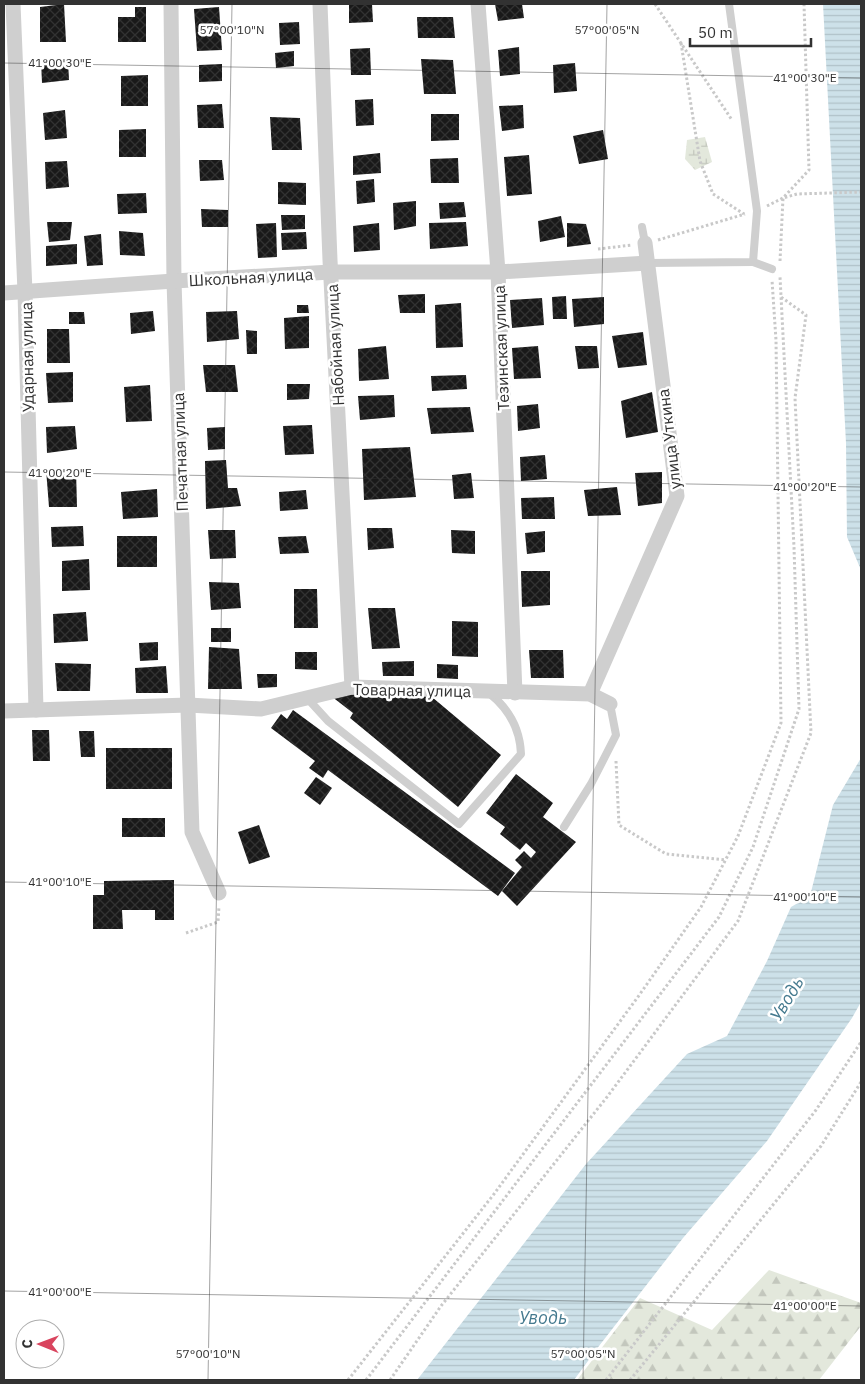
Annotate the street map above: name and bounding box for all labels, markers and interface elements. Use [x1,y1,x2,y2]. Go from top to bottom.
scale bar [690,15,811,47]
text: 57°00'10"N [199,22,265,37]
text: 57°00'05"N [574,22,640,37]
text: 50 m [698,23,733,42]
text: 41°00'30"E [28,55,92,70]
text: 41°00'30"E [773,70,837,85]
street label: Школьная улица [188,264,314,290]
street label: Набойная улица [322,283,348,406]
street label: Тезинская улица [489,284,513,411]
street label: Ударная улица [16,301,38,412]
street label: улица Уткина [653,387,685,490]
street label: Печатная улица [168,392,192,512]
text: 41°00'20"E [28,465,92,480]
text: 41°00'20"E [773,479,837,494]
street label: Товарная улица [353,679,472,701]
text: 41°00'10"E [28,874,92,889]
text: 41°00'10"E [773,889,837,904]
water label: Уводь [764,972,809,1025]
text: 41°00'00"E [28,1284,92,1299]
text: 41°00'00"E [773,1298,837,1313]
water label: Уводь [519,1306,567,1329]
north arrow [15,1319,65,1369]
text: С [18,1339,36,1348]
text: 57°00'10"N [175,1346,241,1361]
text: 57°00'05"N [550,1346,616,1361]

